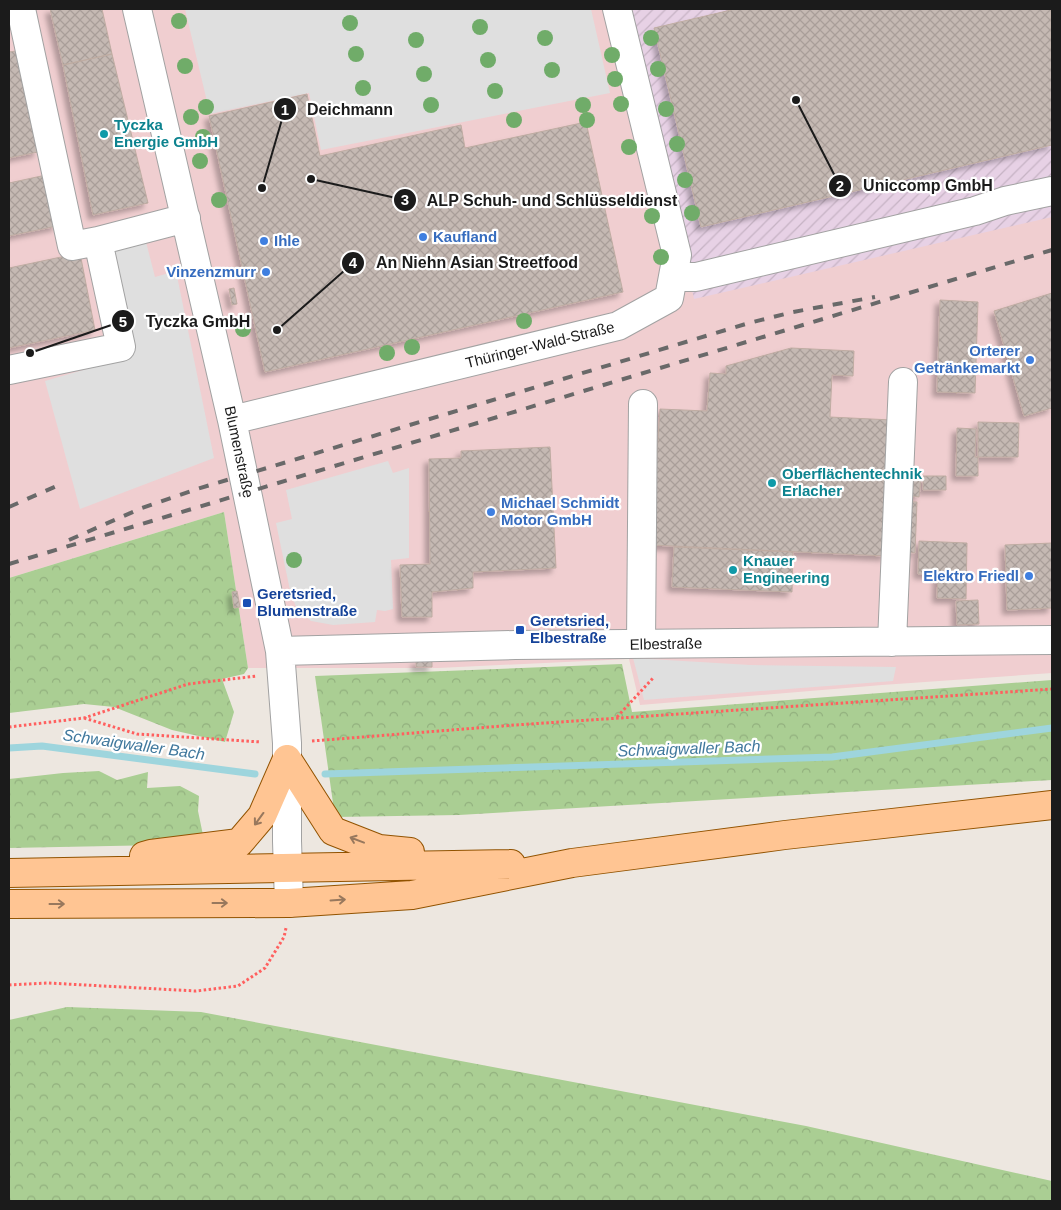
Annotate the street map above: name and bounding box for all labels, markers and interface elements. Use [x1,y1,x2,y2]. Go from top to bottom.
callout: Deichmann [272,94,403,125]
text: 1 [281,101,289,118]
text: Deichmann [307,101,393,118]
place label: Tyczka Energie GmbH [114,116,218,150]
marker: Tyczka Energie GmbH [98,128,110,140]
callout: Uniccomp GmbH [828,170,1003,201]
text: 2 [836,177,844,194]
text: Uniccomp GmbH [863,177,993,194]
callout: ALP Schuh- und Schlüsseldienst [392,185,688,216]
text: 3 [401,191,409,208]
text: ALP Schuh- und Schlüsseldienst [427,192,678,209]
place label: Kaufland [433,228,497,245]
marker: Kaufland [417,231,429,243]
place label: Ihle [274,232,300,249]
marker: Ihle [258,235,270,247]
callout: An Niehn Asian Streetfood [340,247,588,278]
text: 4 [349,254,358,271]
text: An Niehn Asian Streetfood [376,254,578,271]
place label: Vinzenzmurr [166,263,256,280]
marker: Vinzenzmurr [260,266,272,278]
callout: Tyczka GmbH [110,306,260,337]
text: 5 [119,313,127,330]
text: Tyczka GmbH [146,313,250,330]
street label: Thüringer-Wald-Straße [464,318,616,371]
place label: Orterer Getränkemarkt [914,342,1020,376]
marker: Orterer Getränkemarkt [1024,354,1036,366]
street label: Blumenstraße [221,404,258,499]
place label: Oberflächentechnik Erlacher [782,465,923,499]
marker: Oberflächentechnik Erlacher [766,477,778,489]
place label: Michael Schmidt Motor GmbH [501,494,619,528]
marker: Michael Schmidt Motor GmbH [485,506,497,518]
place label: Knauer Engineering [743,552,830,586]
marker: Knauer Engineering [727,564,739,576]
place label: Elektro Friedl [923,567,1019,584]
marker: Elektro Friedl [1023,570,1035,582]
place label: Geretsried, Blumenstraße [257,585,357,619]
marker: Geretsried, Blumenstraße [241,597,253,609]
place label: Geretsried, Elbestraße [530,612,609,646]
marker: Geretsried, Elbestraße [514,624,526,636]
street label: Elbestraße [630,634,702,653]
water label: Schwaigwaller Bach [62,726,206,763]
water label: Schwaigwaller Bach [617,738,761,759]
one-way arrow [254,812,264,826]
one-way arrow [350,835,365,844]
one-way arrow [329,895,345,904]
one-way arrow [212,898,228,908]
one-way arrow [49,899,65,909]

